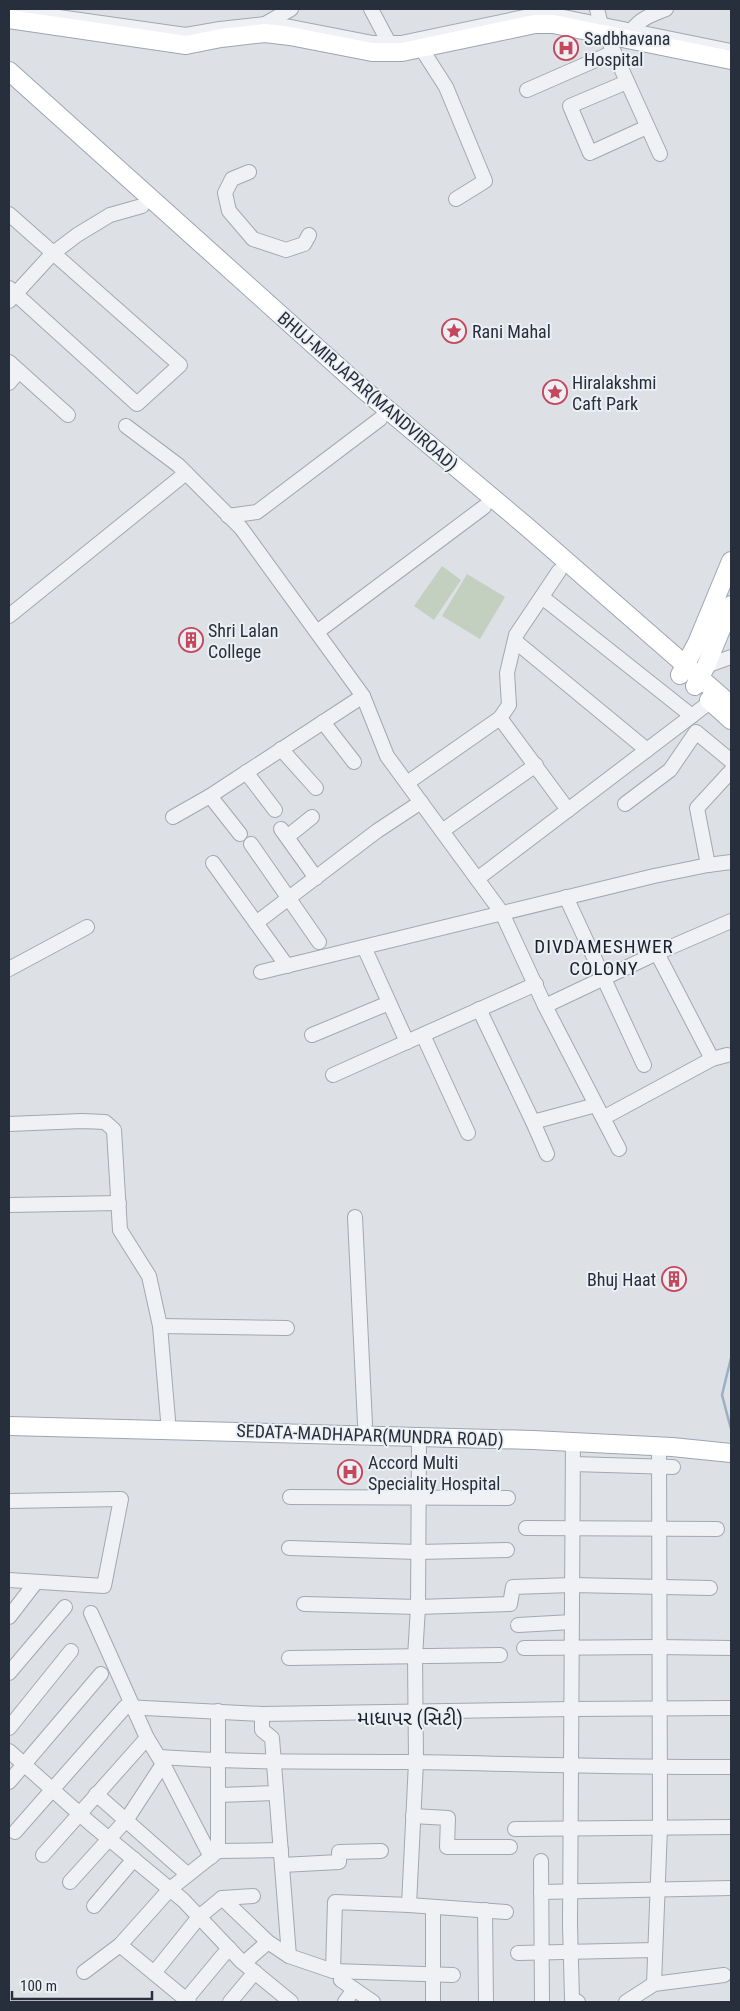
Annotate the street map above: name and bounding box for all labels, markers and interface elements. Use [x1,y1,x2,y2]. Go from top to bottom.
place label: Sadbhavana Hospital [584,28,670,70]
hospital icon: Sadbhavana Hospital [553,35,579,61]
street label: BHUJ-MIRJAPAR(MANDVIROAD) [273,307,462,476]
place icon: Rani Mahal [441,318,467,344]
place label: Rani Mahal [472,321,551,342]
place label: Hiralakshmi Caft Park [572,372,657,414]
place icon: Hiralakshmi Caft Park [542,379,568,405]
place label: Shri Lalan College [208,620,278,662]
building icon: Shri Lalan College [178,627,204,653]
district label: DIVDAMESHWER COLONY [534,935,674,980]
building icon: Bhuj Haat [661,1266,687,1292]
place label: Bhuj Haat [587,1269,656,1290]
street label: SEDATA-MADHAPAR(MUNDRA ROAD) [236,1420,504,1451]
place label: Accord Multi Speciality Hospital [368,1452,500,1494]
hospital icon: Accord Multi Speciality Hospital [337,1459,363,1485]
district label: માધાપર (સિટી) [357,1706,463,1730]
scale bar [12,1968,152,2000]
text: 100 m [20,1977,57,1995]

